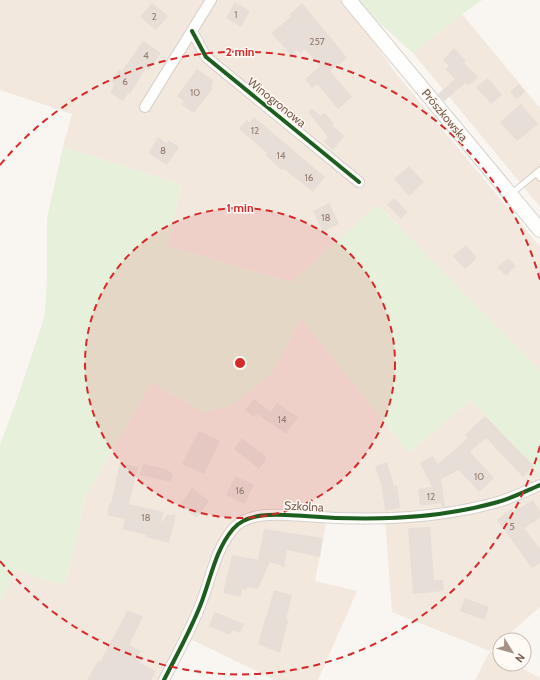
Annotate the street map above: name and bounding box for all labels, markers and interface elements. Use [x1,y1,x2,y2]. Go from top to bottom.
house number: 1 [234,8,238,21]
house number: 2 [151,10,157,23]
house number: 257 [309,35,325,48]
text: 2 min [226,44,254,59]
house number: 4 [143,49,149,62]
street label: Winogronowa [245,74,309,130]
house number: 6 [122,75,128,88]
house number: 10 [190,86,200,99]
street label: Prószkowska [419,86,471,145]
house number: 12 [251,124,259,137]
house number: 8 [160,144,166,157]
house number: 14 [276,149,286,162]
house number: 16 [305,171,314,184]
text: 1 min [226,200,254,215]
house number: 18 [321,211,331,224]
centre of rings [233,356,247,370]
house number: 14 [277,413,287,426]
house number: 10 [474,470,484,483]
house number: 16 [236,484,245,497]
house number: 12 [427,490,435,503]
street label: Szkolna [284,497,324,515]
house number: 18 [141,511,151,524]
house number: 5 [509,520,515,533]
north arrow [492,632,532,672]
text: N [512,651,528,665]

